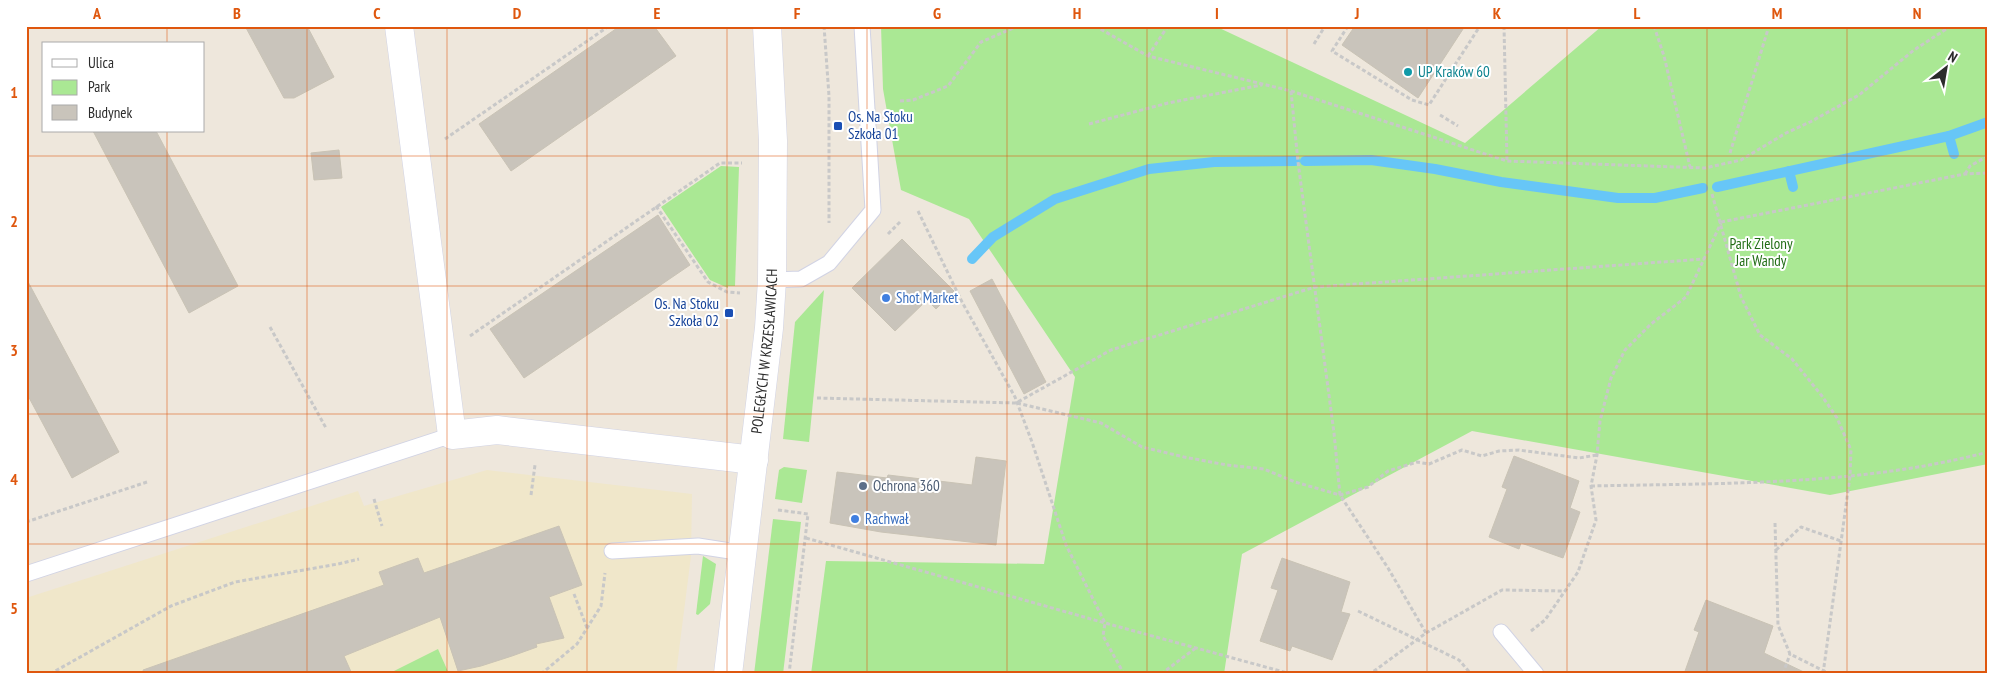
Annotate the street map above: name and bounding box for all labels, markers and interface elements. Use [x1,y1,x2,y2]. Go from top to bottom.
text: A [92,3,102,23]
text: B [233,3,241,23]
text: C [373,3,381,23]
text: D [513,3,522,23]
text: E [654,3,661,23]
text: F [794,3,801,23]
text: G [933,3,941,23]
text: H [1073,3,1081,23]
text: I [1215,3,1219,23]
text: J [1354,3,1359,23]
text: K [1493,3,1502,23]
text: L [1634,3,1641,23]
text: M [1772,3,1782,23]
text: N [1913,3,1921,23]
legend [42,42,205,132]
north arrow [1922,42,1972,92]
text: N [1945,47,1961,67]
text: Ulica [88,53,114,72]
place label: UP Kraków 60 [1418,62,1490,81]
marker: UP Kraków 60 [1402,66,1414,78]
text: Park [88,77,110,96]
text: 1 [10,82,18,102]
text: Budynek [88,103,132,122]
place label: Os. Na Stoku Szkoła 01 [848,107,913,143]
marker: Os. Na Stoku Szkoła 01 [832,120,844,132]
text: 2 [10,211,18,231]
park label: Park Zielony Jar Wandy [1729,234,1793,270]
street label: POLEGŁYCH W KRZESŁAWICACH [747,269,781,435]
place label: Shot Market [896,288,958,307]
marker: Shot Market [880,292,892,304]
place label: Os. Na Stoku Szkoła 02 [654,294,719,330]
marker: Os. Na Stoku Szkoła 02 [723,307,735,319]
text: 3 [10,340,18,360]
text: 4 [10,469,18,489]
place label: Ochrona 360 [873,476,940,495]
marker: Ochrona 360 [857,480,869,492]
place label: Rachwał [865,509,909,528]
marker: Rachwał [849,513,861,525]
text: 5 [10,598,18,618]

